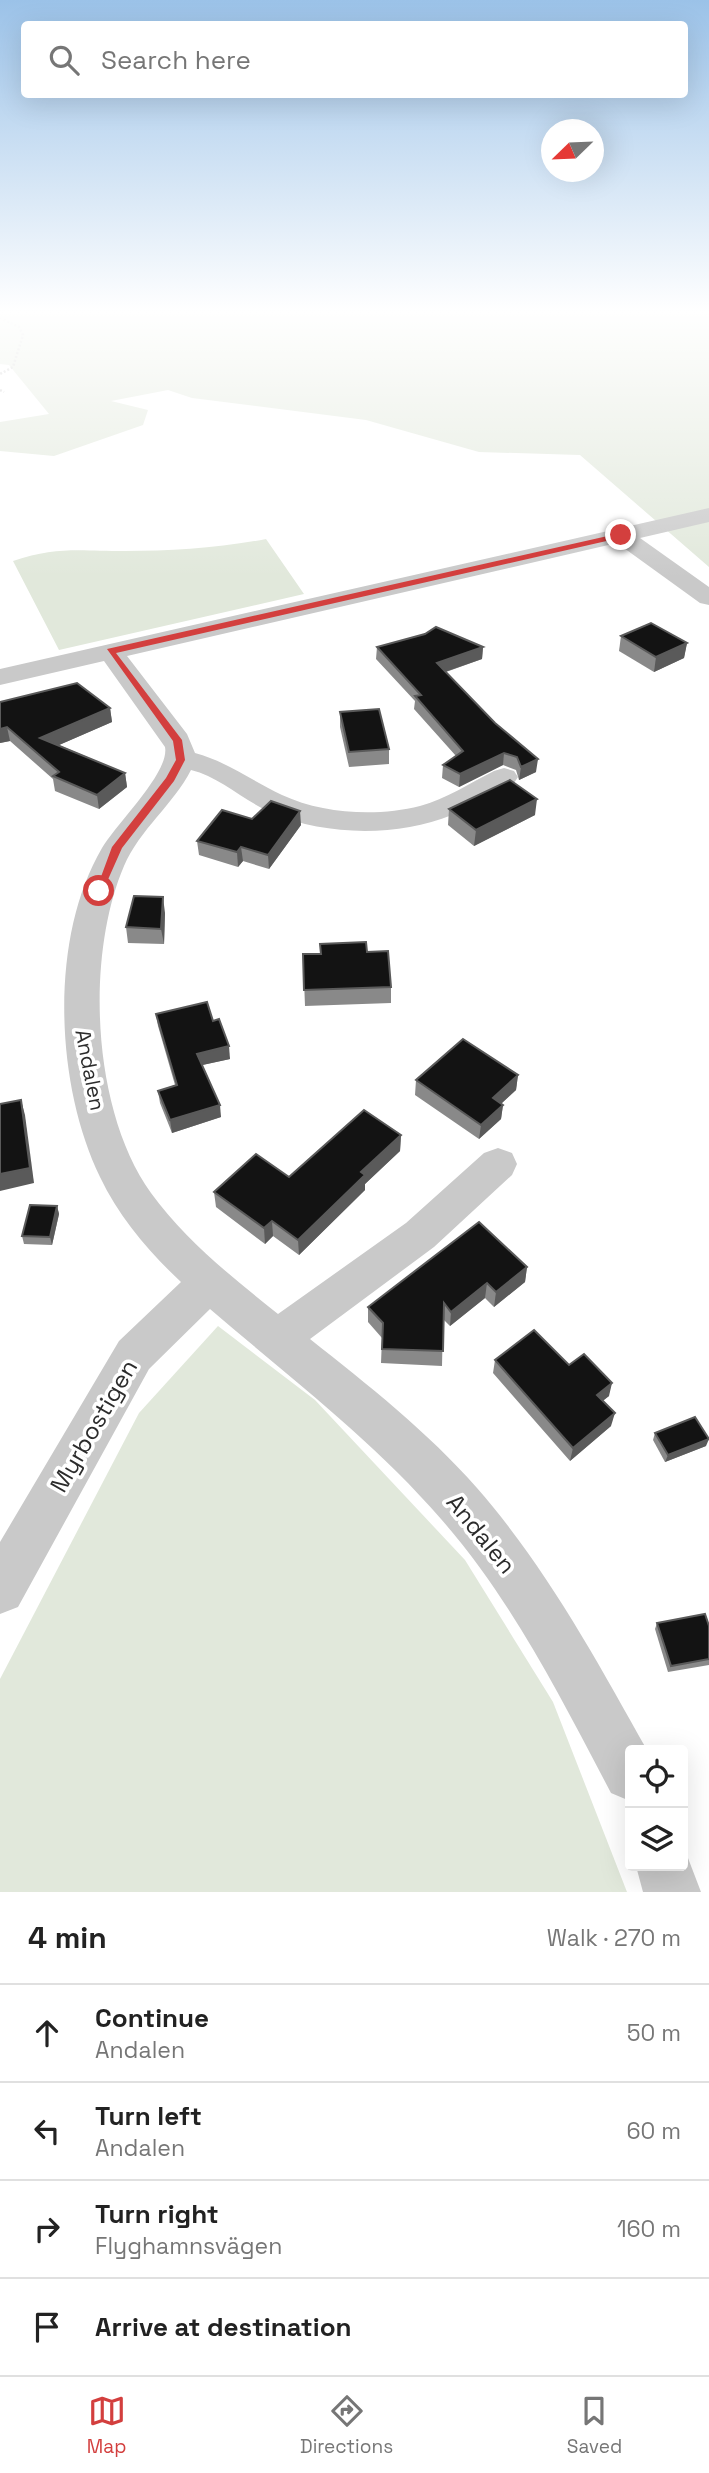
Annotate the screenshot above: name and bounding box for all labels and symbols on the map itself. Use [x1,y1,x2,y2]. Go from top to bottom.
north arrow [541,119,604,182]
route end [605,519,636,550]
route start [83,875,114,906]
street label: Andalen [69,1027,112,1113]
street label: Myrbostigen [43,1354,144,1498]
street label: Andalen [440,1487,523,1580]

